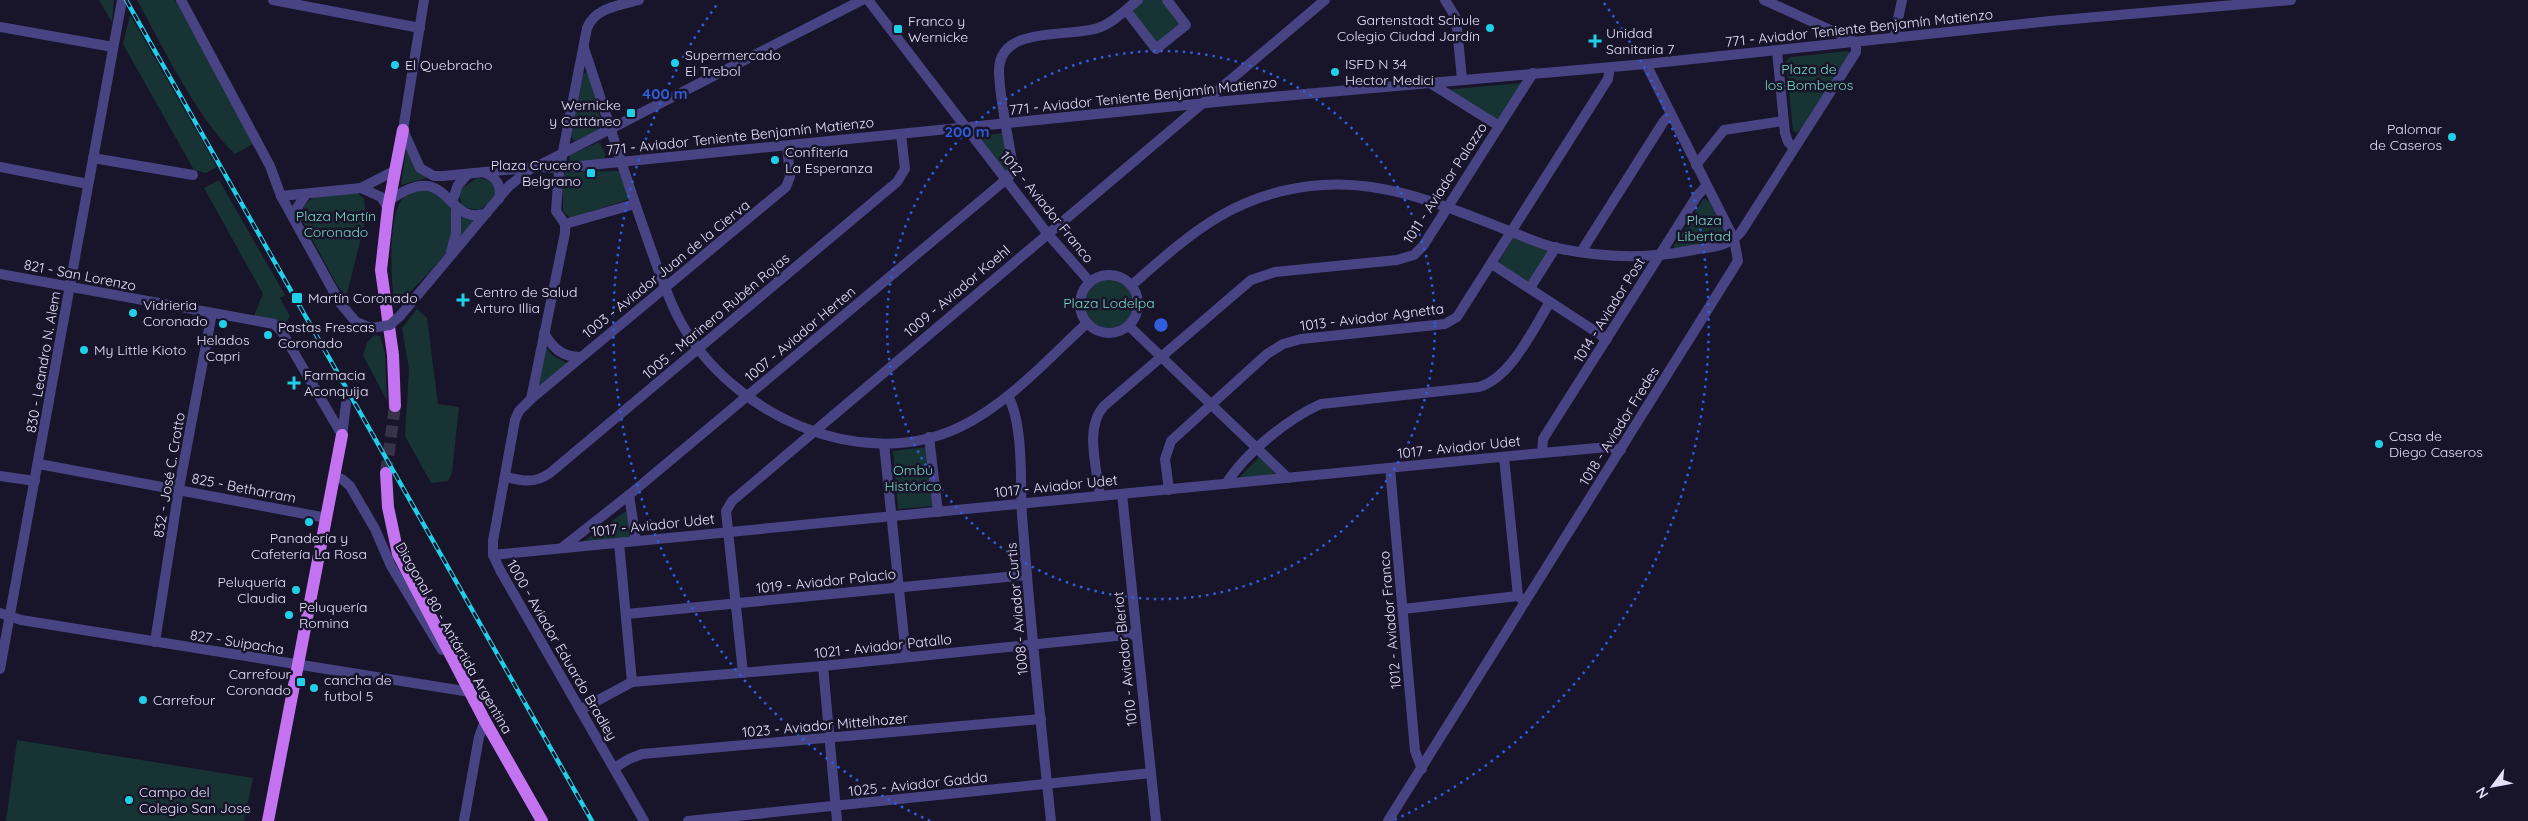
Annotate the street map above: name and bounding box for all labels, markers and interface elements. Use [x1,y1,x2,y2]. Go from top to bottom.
street label: 771 - Aviador Teniente Benjamín Matienzo [1724,5,1994,51]
place label: Gartenstadt Schule Colegio Ciudad Jardín [1337,11,1480,45]
place label: Franco y Wernicke [908,12,968,46]
marker: Gartenstadt Schule Colegio Ciudad Jardín [1484,22,1496,34]
marker: Franco y Wernicke [892,23,904,35]
place label: Unidad Sanitaria 7 [1606,24,1675,58]
marker: Unidad Sanitaria 7 [1588,34,1602,48]
place label: Supermercado El Trebol [685,46,781,80]
place label: ISFD N 34 Hector Medici [1345,55,1434,89]
place label: El Quebracho [405,56,493,74]
marker: Supermercado El Trebol [669,57,681,69]
marker: El Quebracho [389,59,401,71]
park label: Plaza de los Bomberos [1765,60,1853,94]
marker: ISFD N 34 Hector Medici [1329,66,1341,78]
street label: 771 - Aviador Teniente Benjamín Matienzo [1008,73,1278,119]
text: 400 m [642,84,688,103]
place label: Wernicke y Cattáneo [549,96,621,130]
marker: Wernicke y Cattáneo [625,107,637,119]
street label: 771 - Aviador Teniente Benjamín Matienzo [605,113,875,159]
street label: 1011 - Aviador Palazzo [1399,119,1491,247]
place label: Palomar de Caseros [2370,120,2443,154]
text: 200 m [945,122,990,141]
marker: Palomar de Caseros [2446,131,2458,143]
place label: Confitería La Esperanza [785,143,873,177]
street label: 1012 - Aviador Franco [996,147,1098,267]
marker: Confitería La Esperanza [769,154,781,166]
place label: Plaza Crucero Belgrano [491,156,581,190]
marker: Plaza Crucero Belgrano [585,167,597,179]
street label: 1003 - Aviador Juan de la Cierva [579,196,753,342]
park label: Plaza Martín Coronado [296,207,376,241]
park label: Plaza Libertad [1677,211,1731,245]
street label: 1009 - Aviador Koehl [900,241,1014,341]
street label: 1005 - Marinero Rubén Rojas [639,249,793,383]
street label: 1014 - Aviador Post [1569,254,1649,366]
street label: 821 - San Lorenzo [22,255,138,295]
street label: 1007 - Aviador Herten [741,282,859,386]
place label: Centro de Salud Arturo Illia [474,283,577,317]
place label: Martín Coronado [308,289,418,307]
street label: 830 - Leandro N. Alem [22,290,64,434]
marker: Martín Coronado [290,291,304,305]
marker: Centro de Salud Arturo Illia [456,293,470,307]
park label: Plaza Lodelpa [1063,294,1155,312]
place label: Vidrieria Coronado [143,296,208,330]
street label: 1013 - Aviador Agnetta [1299,299,1445,335]
marker: Vidrieria Coronado [127,307,139,319]
centre of rings [1152,316,1170,334]
marker: Helados Capri [217,318,229,330]
place label: Pastas Frescas Coronado [278,318,375,352]
marker: Pastas Frescas Coronado [262,329,274,341]
place label: Helados Capri [196,331,250,365]
place label: My Little Kioto [94,341,186,359]
marker: My Little Kioto [78,344,90,356]
street label: 1018 - Aviador Fredes [1575,363,1663,489]
place label: Farmacia Aconquija [304,366,369,400]
marker: Farmacia Aconquija [288,377,300,389]
street label: 832 - José C. Crotto [149,411,189,539]
place label: Casa de Diego Caseros [2389,427,2483,461]
street label: 1017 - Aviador Udet [1396,432,1522,462]
marker: Casa de Diego Caseros [2373,438,2385,450]
park label: Ombú Histórico [885,461,941,495]
street label: 825 - Betharram [190,469,298,507]
street label: 1017 - Aviador Udet [993,471,1119,501]
street label: 1017 - Aviador Udet [590,510,716,540]
marker: Panadería y Cafetería La Rosa [303,516,315,528]
place label: Panadería y Cafetería La Rosa [251,529,367,563]
street label: Diagonal 80 - Antártida Argentina [392,539,516,737]
street label: 1008 - Aviador Curtis [1002,542,1032,676]
street label: 1012 - Aviador Franco [1375,550,1405,690]
street label: 1000 - Aviador Eduardo Bradley [503,556,621,744]
street label: 1019 - Aviador Palacio [755,565,897,597]
place label: Peluquería Claudia [218,573,286,607]
marker: Peluquería Claudia [290,584,302,596]
street label: 1010 - Aviador Bleriot [1109,590,1141,727]
place label: Peluquería Romina [299,598,367,632]
marker: Peluquería Romina [283,609,295,621]
street label: 827 - Suipacha [189,626,285,658]
street label: 1021 - Aviador Patallo [813,630,953,662]
place label: Carrefour Coronado [226,665,292,699]
place label: cancha de futbol 5 [324,671,392,705]
marker: Carrefour Coronado [295,676,307,688]
marker: cancha de futbol 5 [308,682,320,694]
place label: Carrefour [153,691,216,709]
marker: Carrefour [137,694,149,706]
street label: 1023 - Aviador Mittelhozer [741,709,909,741]
north arrow [2468,761,2518,811]
street label: 1025 - Aviador Gadda [848,768,988,800]
place label: Campo del Colegio San Jose [139,783,251,817]
text: N [2472,784,2492,802]
marker: Campo del Colegio San Jose [123,794,135,806]

